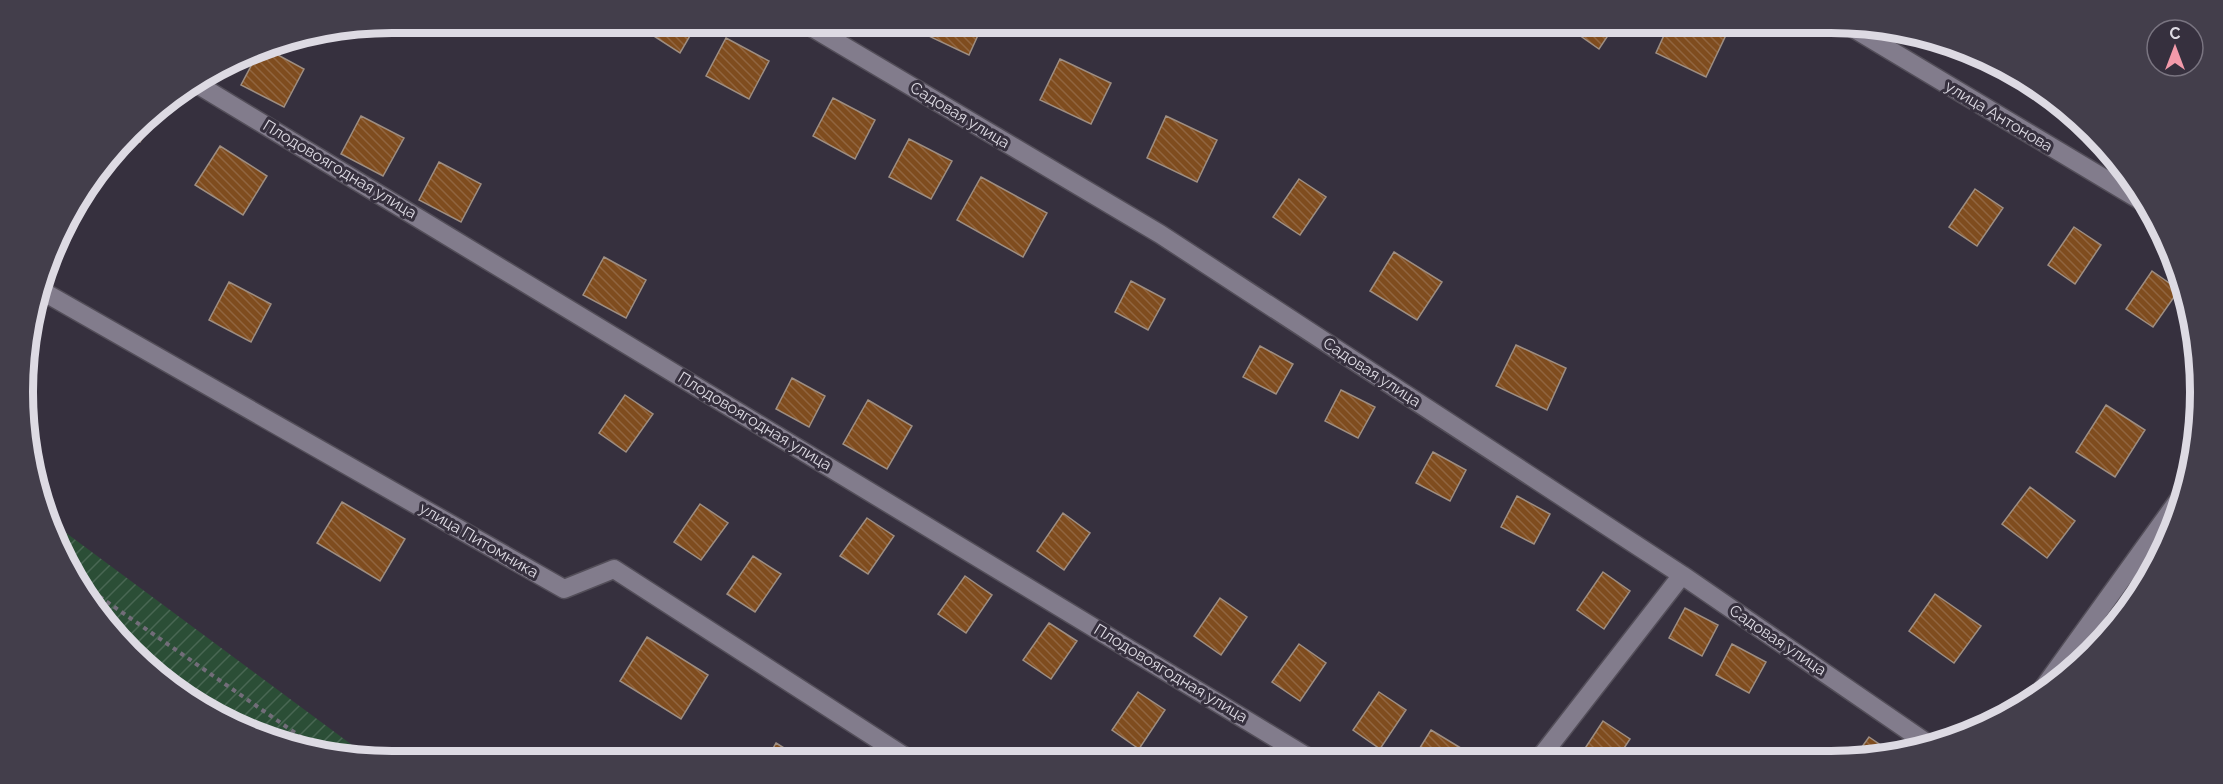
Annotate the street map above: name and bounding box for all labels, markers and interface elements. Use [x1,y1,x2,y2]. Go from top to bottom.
north arrow [2145,18,2205,78]
text: С [2170,24,2181,43]
street label: улица Антонова [1942,76,2056,156]
street label: Садовая улица [907,78,1013,152]
street label: Плодовоягодная улица [260,116,420,222]
street label: Садовая улица [1319,333,1425,411]
street label: Плодовоягодная улица [675,368,835,474]
street label: улица Питомника [416,498,542,582]
street label: Садовая улица [1726,601,1830,679]
street label: Плодовоягодная улица [1091,620,1251,726]

